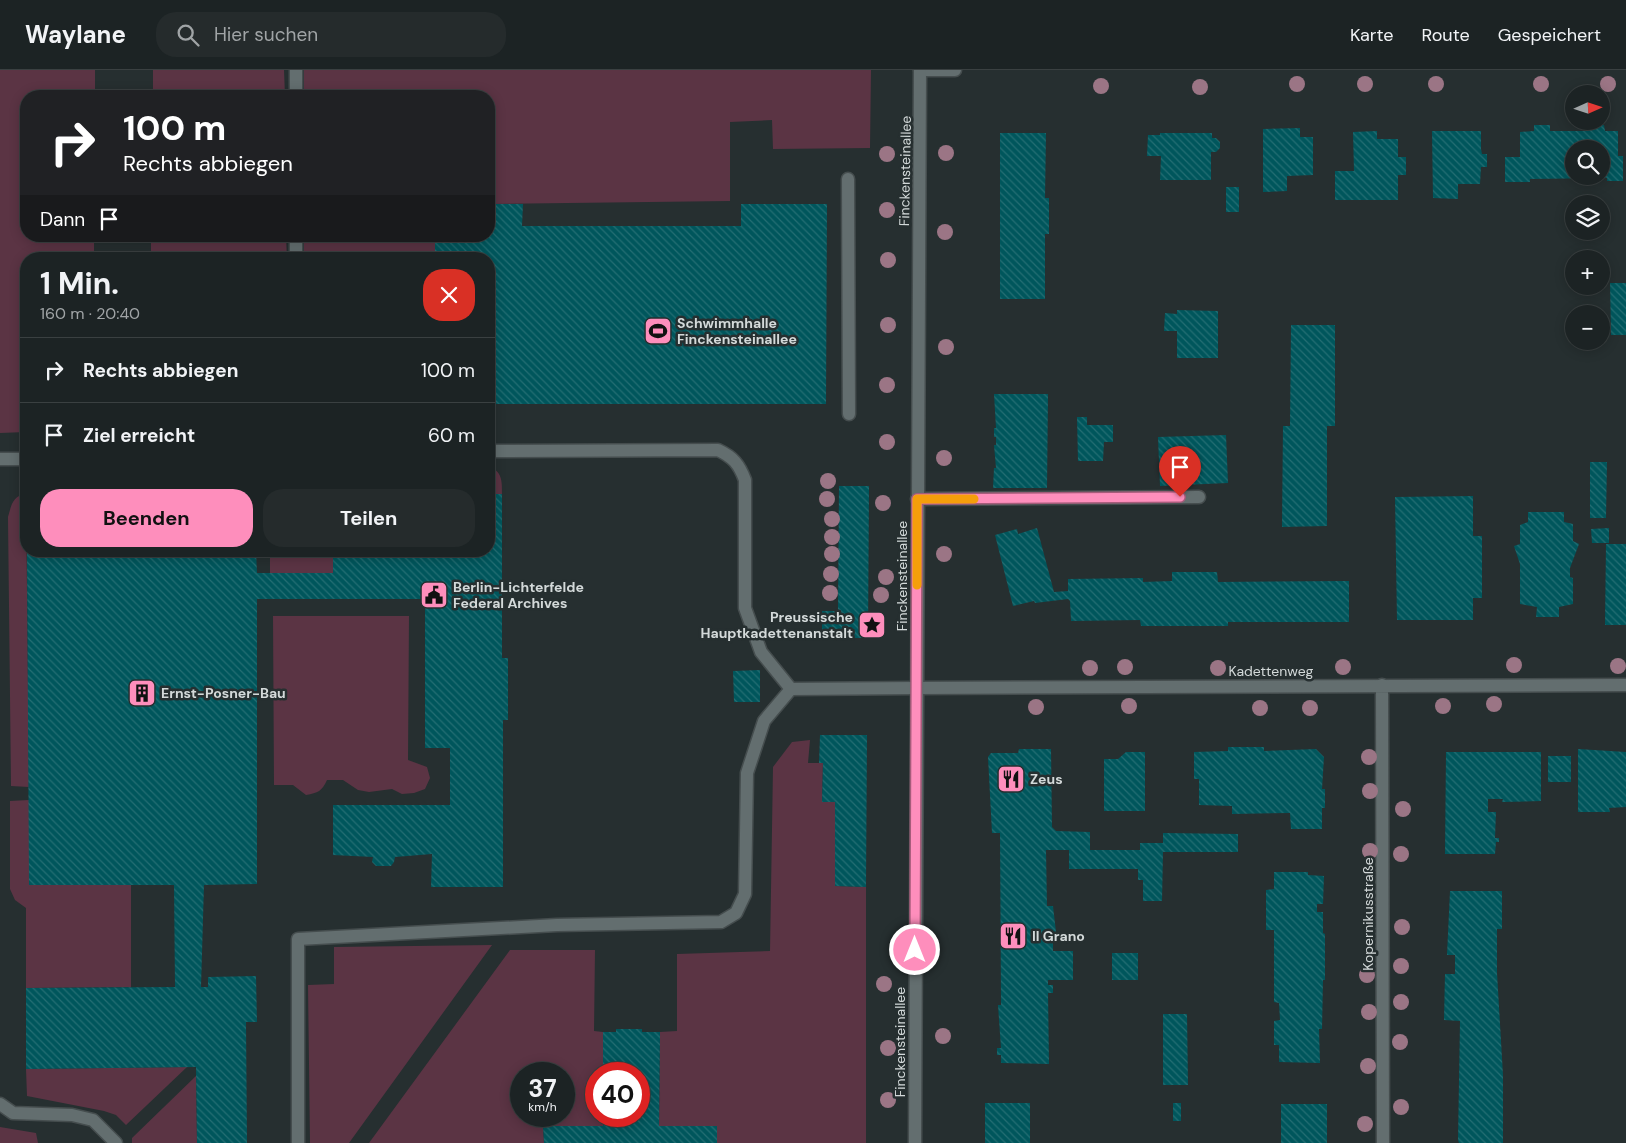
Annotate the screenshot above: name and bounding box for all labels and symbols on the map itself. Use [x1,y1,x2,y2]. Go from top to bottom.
north arrow [1565,85,1610,130]
street label: Finckensteinallee [895,116,915,226]
place label: Schwimmhalle Finckensteinallee [677,314,797,348]
sports icon: Schwimmhalle Finckensteinallee [643,316,673,346]
pin [1159,446,1201,497]
street label: Finckensteinallee [893,521,911,631]
place label: Berlin-Lichterfelde Federal Archives [453,578,584,612]
public building icon: Berlin-Lichterfelde Federal Archives [419,580,449,610]
place label: Preussische Hauptkadettenanstalt [701,608,853,642]
place icon: Preussische Hauptkadettenanstalt [857,610,887,640]
street label: Kadettenweg [1229,662,1314,680]
building icon: Ernst-Posner-Bau [127,678,157,708]
place label: Ernst-Posner-Bau [161,684,286,702]
restaurant icon: Zeus [996,764,1026,794]
place label: Zeus [1030,770,1063,788]
street label: Kopernikusstraße [1359,857,1377,971]
restaurant icon: Il Grano [998,921,1028,951]
position arrow [888,923,940,975]
place label: Il Grano [1032,927,1085,945]
street label: Finckensteinallee [891,987,909,1097]
speed limit sign: 40 [585,1062,650,1127]

